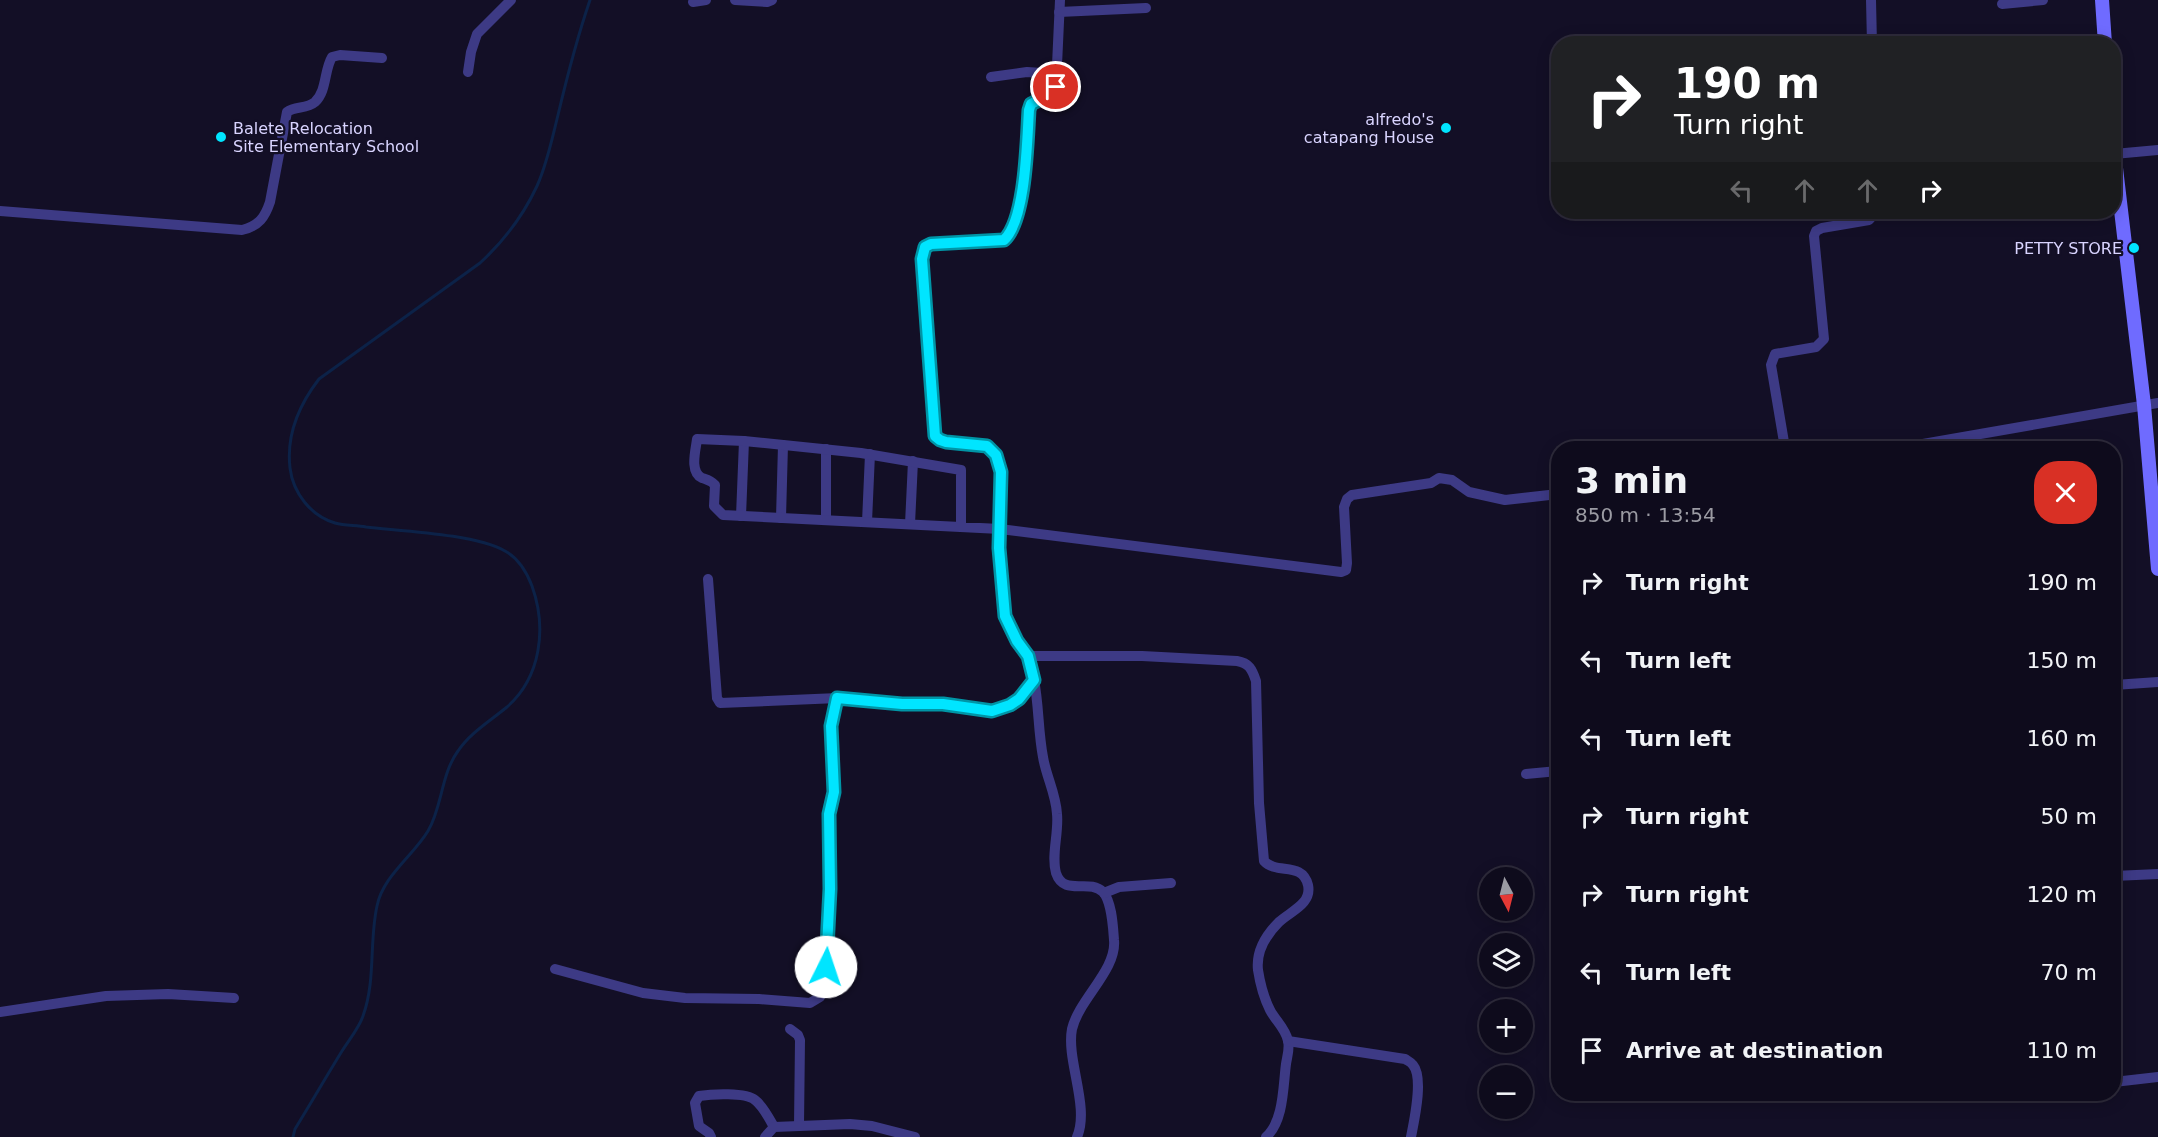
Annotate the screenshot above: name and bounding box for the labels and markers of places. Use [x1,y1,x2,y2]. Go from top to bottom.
pin [1030,61,1081,112]
place label: alfredo's catapang House [1304,110,1434,147]
place label: Balete Relocation Site Elementary School [233,119,419,156]
marker: alfredo's catapang House [1439,121,1453,135]
marker: Balete Relocation Site Elementary School [214,130,228,144]
place label: PETTY STORE [2014,239,2122,258]
marker: PETTY STORE [2127,241,2141,255]

